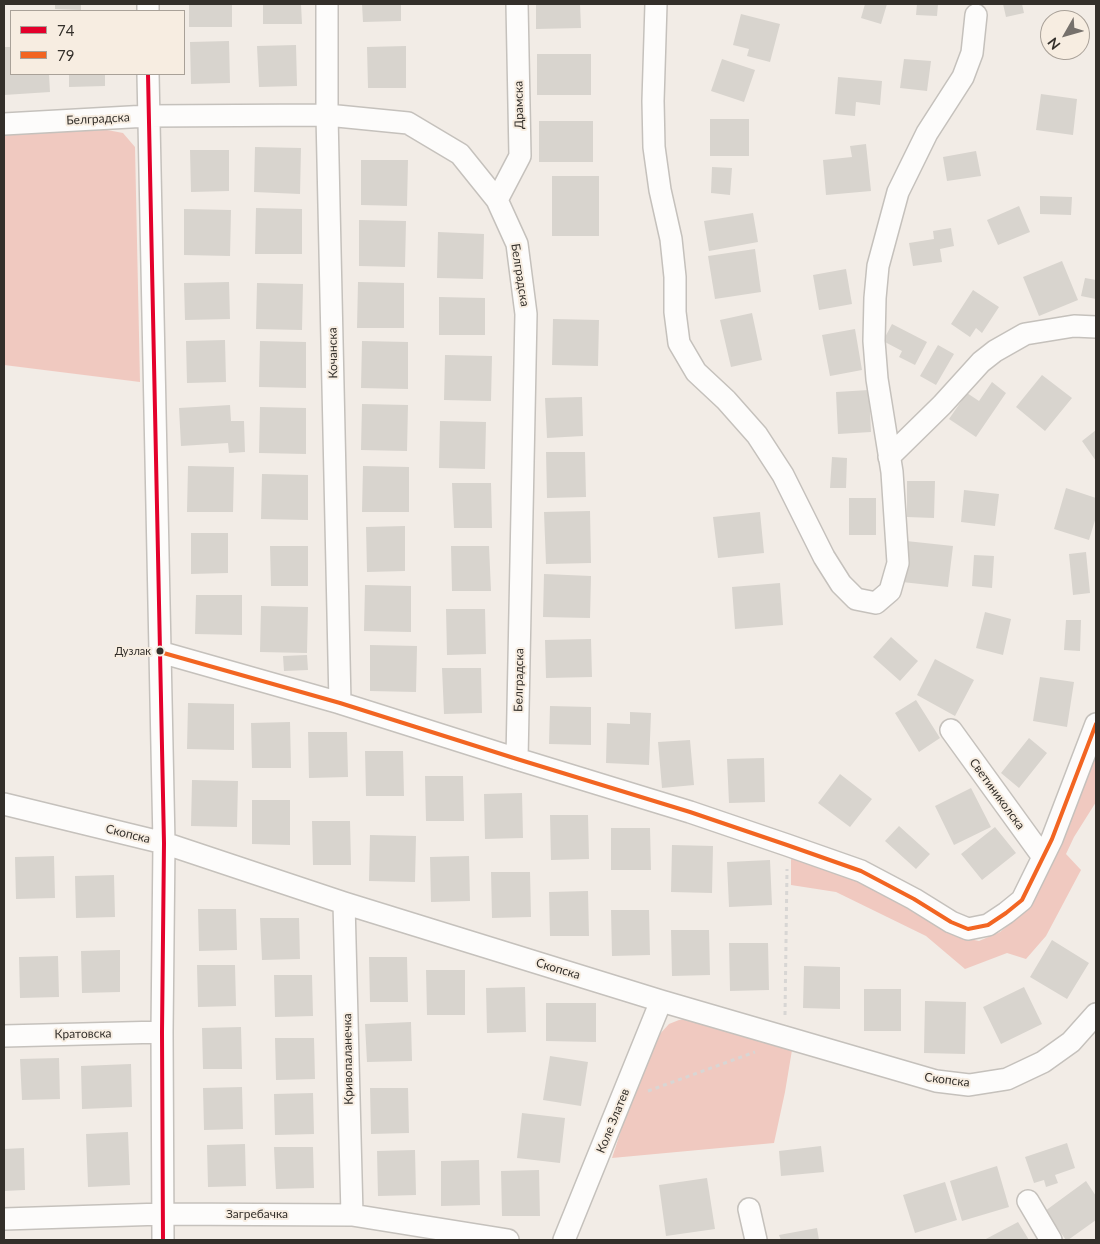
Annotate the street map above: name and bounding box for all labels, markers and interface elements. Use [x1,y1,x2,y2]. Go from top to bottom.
legend [10,10,185,75]
north arrow [1040,10,1090,60]
text: 74 [57,21,74,39]
text: N [1044,34,1064,53]
text: 79 [57,46,74,64]
street label: Драмска [511,81,527,129]
street label: Белградска [66,110,130,128]
street label: Белградска [508,242,532,308]
street label: Кочанска [325,327,341,379]
place label: Дузлак [115,644,151,658]
marker: Дузлак [155,646,165,656]
street label: Белградска [511,648,527,712]
street label: Светиниколска [966,756,1028,832]
street label: Скопска [104,822,152,846]
street label: Скопска [534,955,582,983]
street label: Кривопаланечка [340,1013,356,1105]
street label: Кратовска [54,1026,112,1042]
street label: Скопска [924,1070,970,1090]
street label: Коле Златев [594,1087,632,1155]
street label: Загребачка [226,1207,288,1221]

